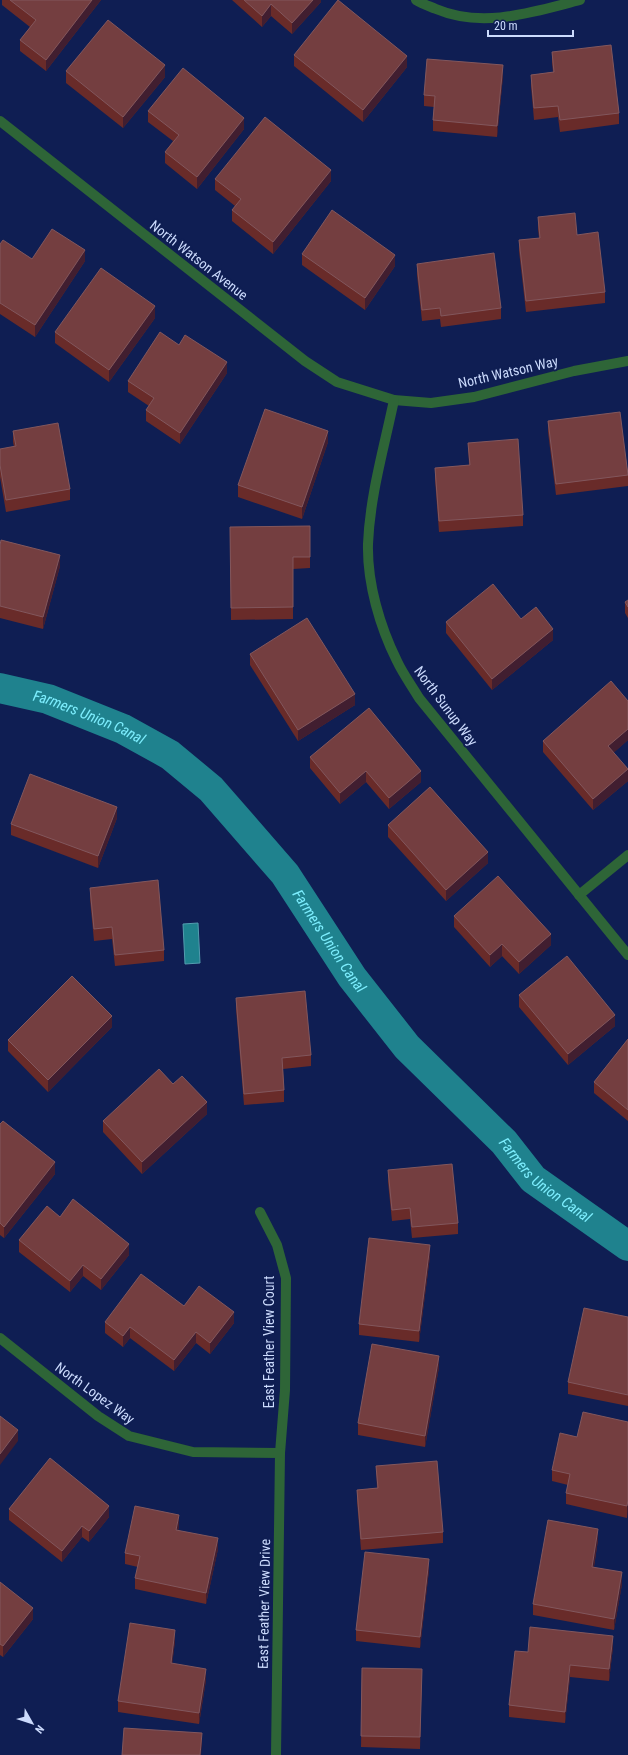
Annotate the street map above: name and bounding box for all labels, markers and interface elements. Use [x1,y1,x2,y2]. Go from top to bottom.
scale bar [488,12,573,38]
text: 20 m [494,19,518,33]
street label: North Watson Avenue [147,217,251,303]
street label: North Watson Way [457,353,560,391]
street label: North Sunup Way [411,663,481,749]
water label: Farmers Union Canal [31,687,149,749]
water label: Farmers Union Canal [289,886,370,997]
water label: Farmers Union Canal [495,1134,595,1227]
street label: East Feather View Court [261,1276,277,1408]
street label: North Lopez Way [52,1359,138,1427]
street label: East Feather View Drive [255,1538,273,1669]
north arrow [12,1703,52,1743]
text: N [32,1722,47,1736]

